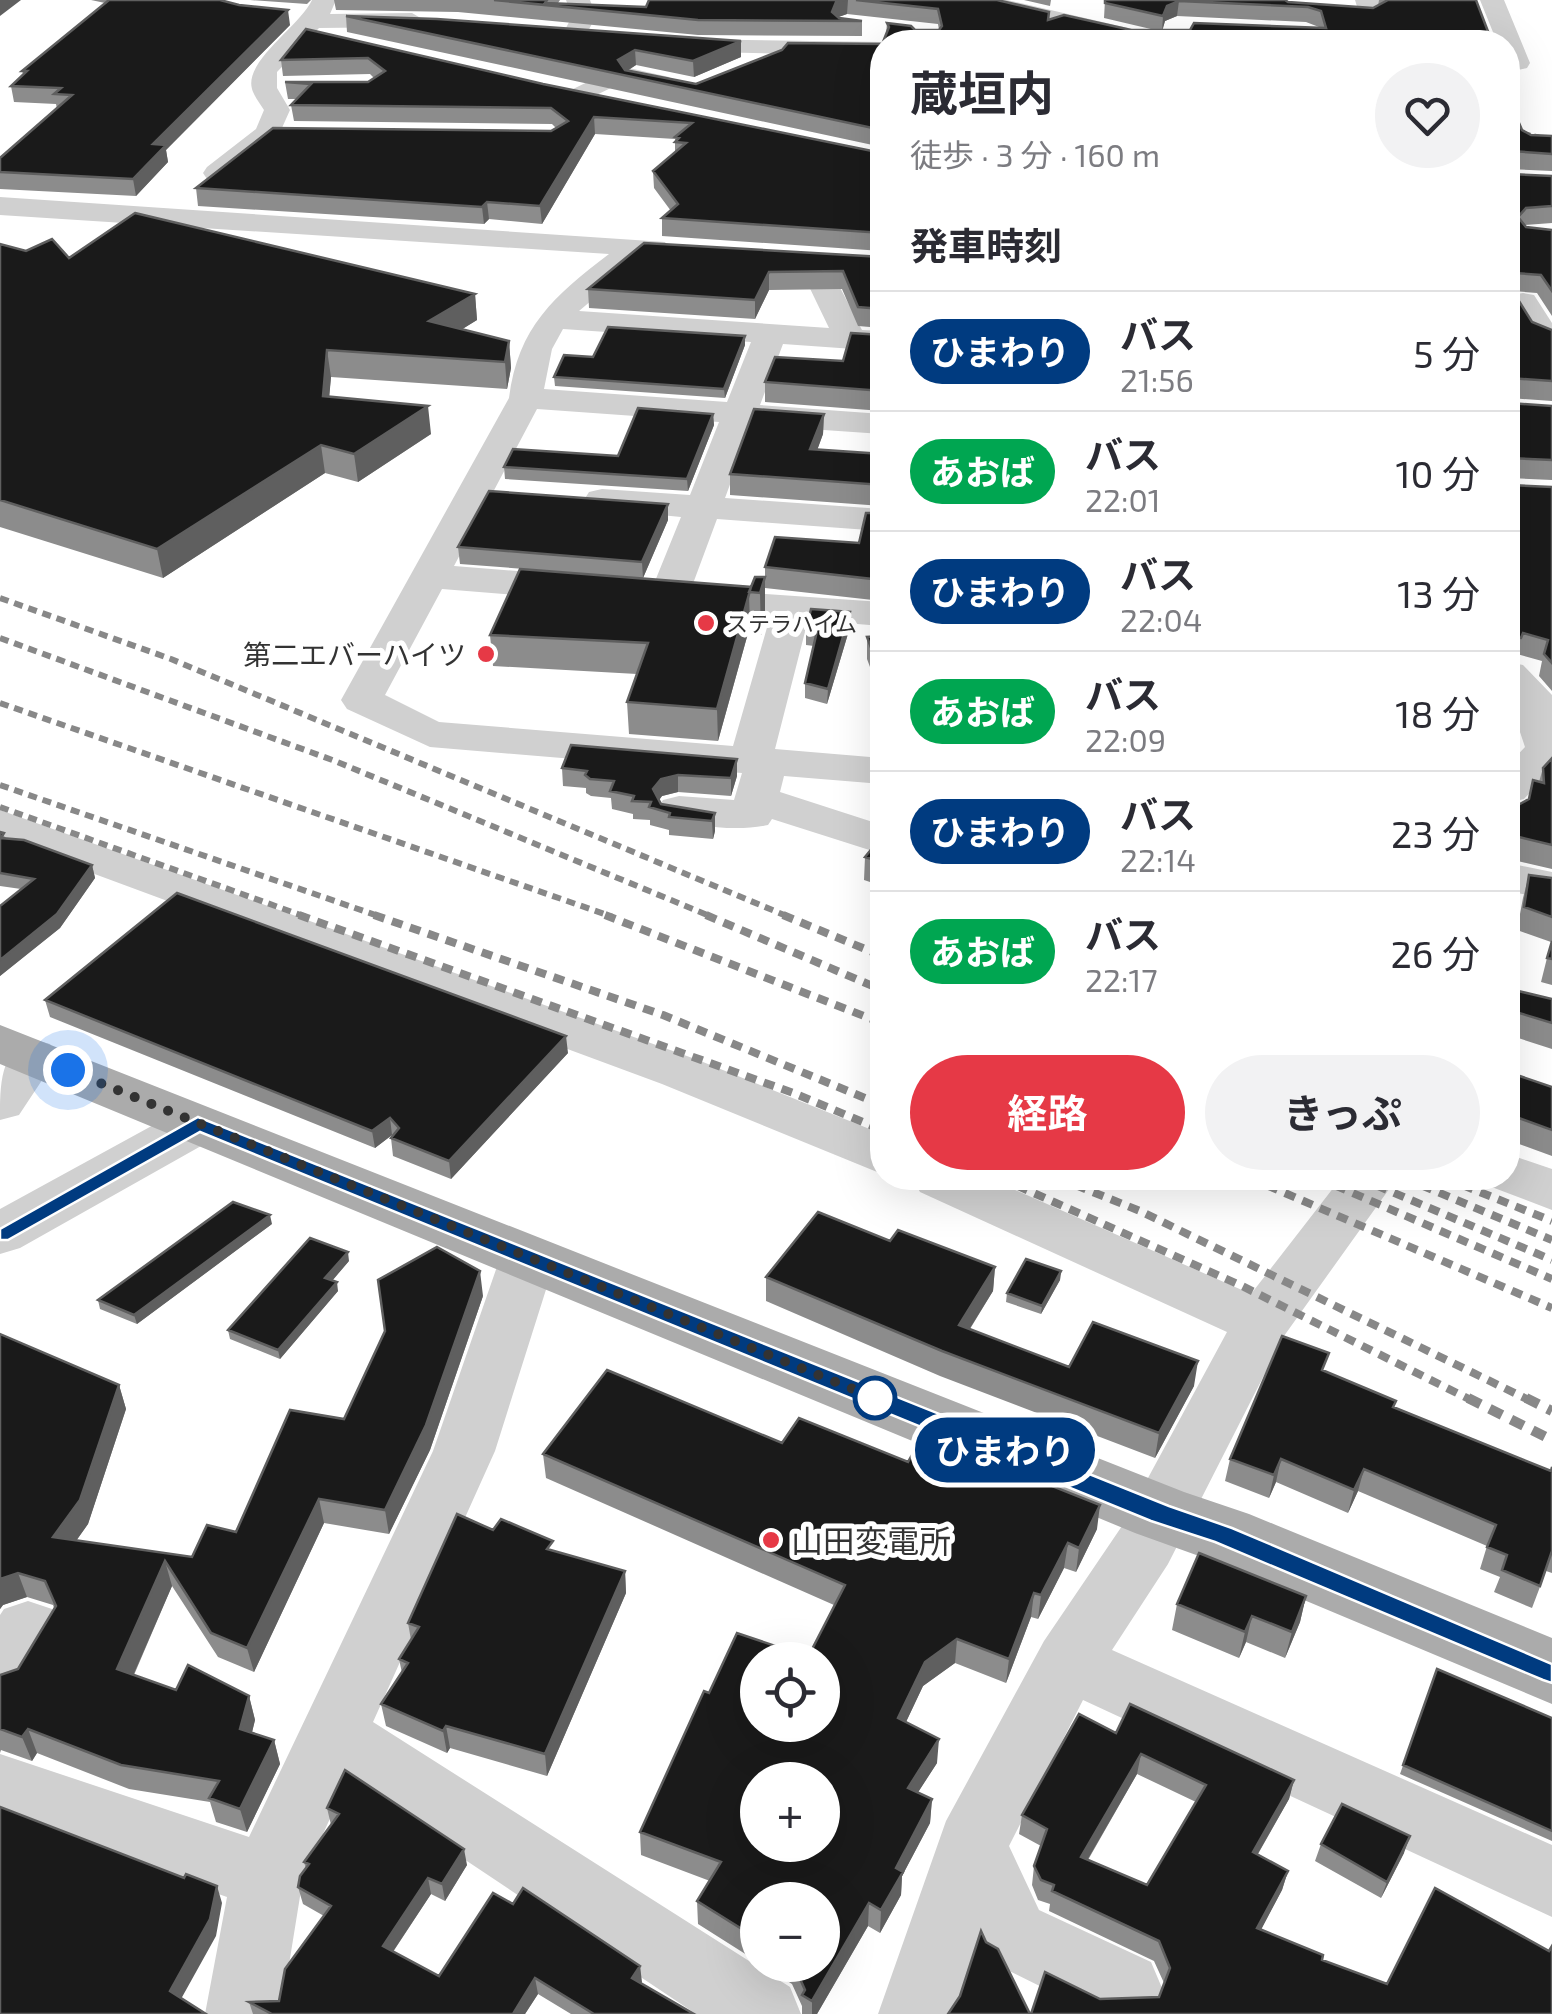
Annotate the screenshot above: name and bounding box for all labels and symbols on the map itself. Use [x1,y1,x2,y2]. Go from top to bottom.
place label: ステラハイム [726,610,857,636]
marker: ステラハイム [695,612,717,634]
place label: 第二エバーハイツ [243,637,466,671]
marker: 第二エバーハイツ [475,643,497,665]
your location [43,1045,93,1095]
unlabelled marker [854,1377,896,1419]
line badge: ひまわり [935,1418,1075,1482]
place label: 山田変電所 [791,1521,951,1559]
marker: 山田変電所 [760,1529,782,1551]

